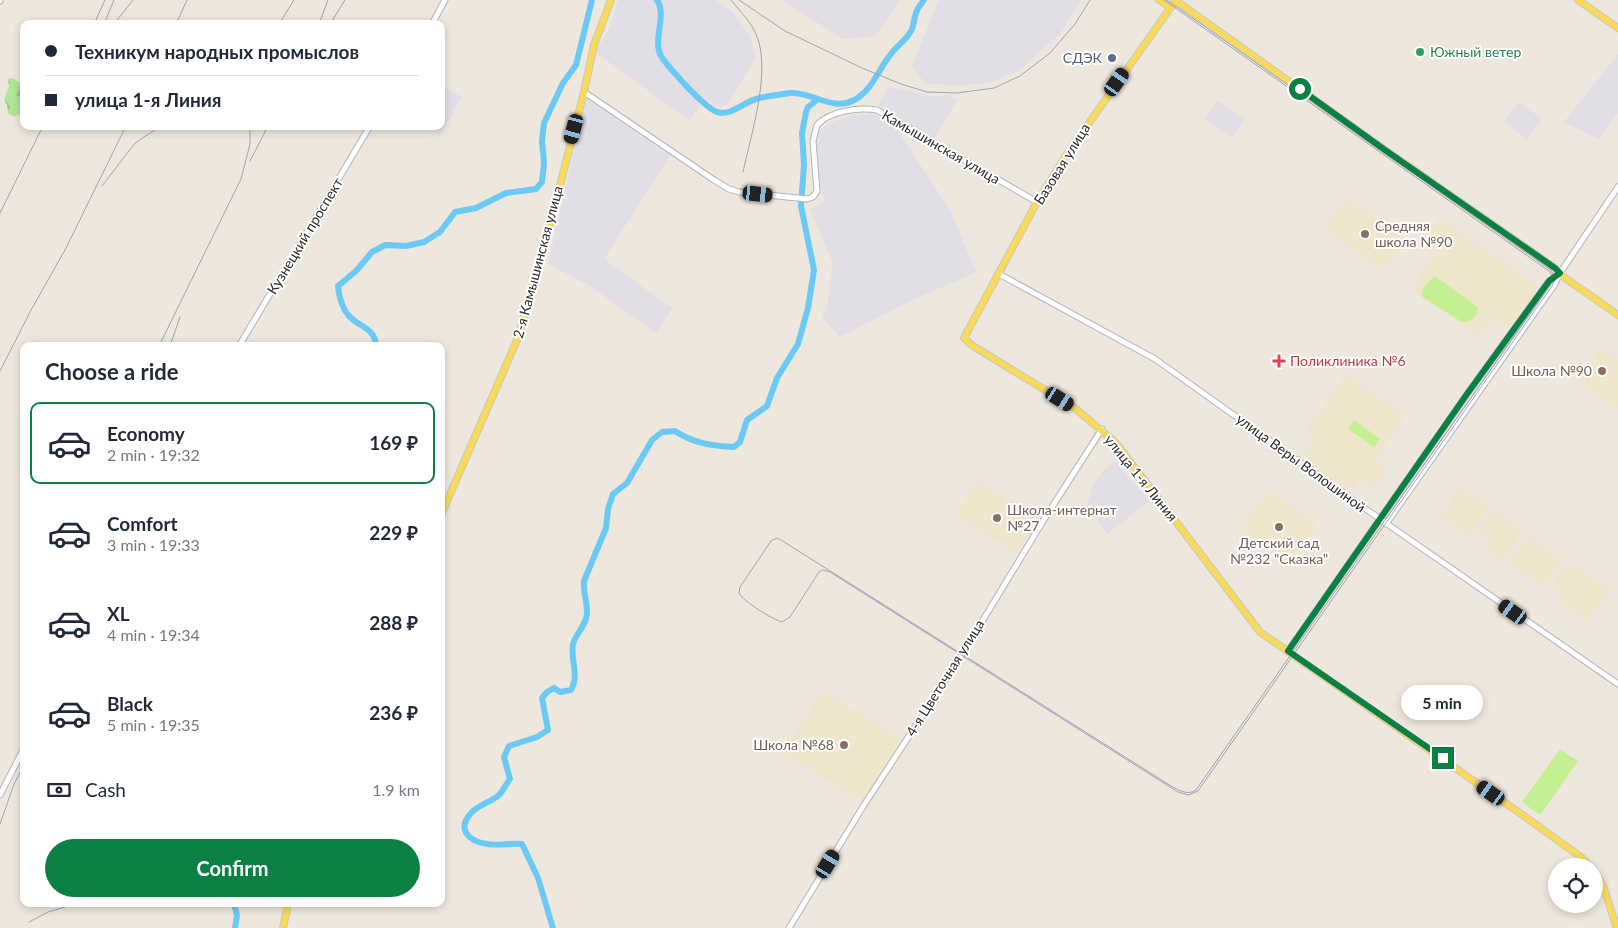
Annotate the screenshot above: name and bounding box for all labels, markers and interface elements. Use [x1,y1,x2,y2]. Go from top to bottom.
text: Техникум народных промыслов [75,40,359,63]
place label: Южный ветер [1430,43,1521,60]
marker: Южный ветер [1414,46,1426,58]
place label: СДЭК [1063,49,1103,66]
marker: СДЭК [1106,52,1118,64]
car [1102,65,1131,99]
route start [1289,78,1311,100]
text: улица 1-я Линия [75,88,222,111]
street label: Камышинская улица [879,106,1003,187]
car [562,113,585,145]
street label: Базовая улица [1030,120,1093,207]
street label: Кузнецкий проспект [263,174,346,297]
street label: 2-я Камышинская улица [509,184,566,340]
car [742,185,773,203]
place label: Средняя школа №90 [1375,217,1452,250]
marker: Средняя школа №90 [1359,228,1371,240]
place label: Поликлиника №6 [1290,352,1406,369]
marker: Поликлиника №6 [1272,354,1286,368]
text: Choose a ride [45,358,179,385]
place label: Школа №90 [1511,362,1592,379]
marker: Школа №90 [1596,365,1608,377]
car [1043,385,1076,413]
street label: улица Веры Волошиной [1233,410,1369,515]
icon: car [47,421,92,466]
text: Economy [107,422,185,445]
text: 169 ₽ [369,431,418,454]
street label: улица 1-я Линия [1101,431,1182,524]
text: 2 min · 19:32 [107,445,200,464]
place label: Школа-интернат №27 [1007,501,1117,534]
icon: car [47,511,92,556]
text: Comfort [107,512,178,535]
marker: Школа-интернат №27 [991,512,1003,524]
text: 229 ₽ [369,521,418,544]
marker: Детский сад №232 "Сказка" [1273,521,1285,533]
place label: Детский сад №232 "Сказка" [1230,534,1328,567]
text: 3 min · 19:33 [107,535,200,554]
car [1496,597,1529,627]
icon: car [47,601,92,646]
text: XL [107,602,130,625]
text: 288 ₽ [369,611,418,634]
street label: 4-я Цветочная улица [902,616,987,739]
text: 4 min · 19:34 [107,625,200,644]
callout: 5 min [1402,686,1484,720]
icon: car [47,691,92,736]
text: Black [107,692,153,715]
text: 5 min [1422,693,1462,712]
text: 236 ₽ [369,701,418,724]
text: 5 min · 19:35 [107,715,200,734]
place label: Школа №68 [753,736,834,753]
marker: Школа №68 [838,739,850,751]
route end [1432,747,1454,769]
icon: cash [45,776,73,804]
text: Cash [85,778,126,801]
car [1474,778,1507,808]
text: 1.9 km [372,780,420,799]
button: Confirm [45,839,420,897]
car [813,847,842,881]
map controls [1548,858,1603,913]
button: locate [1548,858,1603,913]

